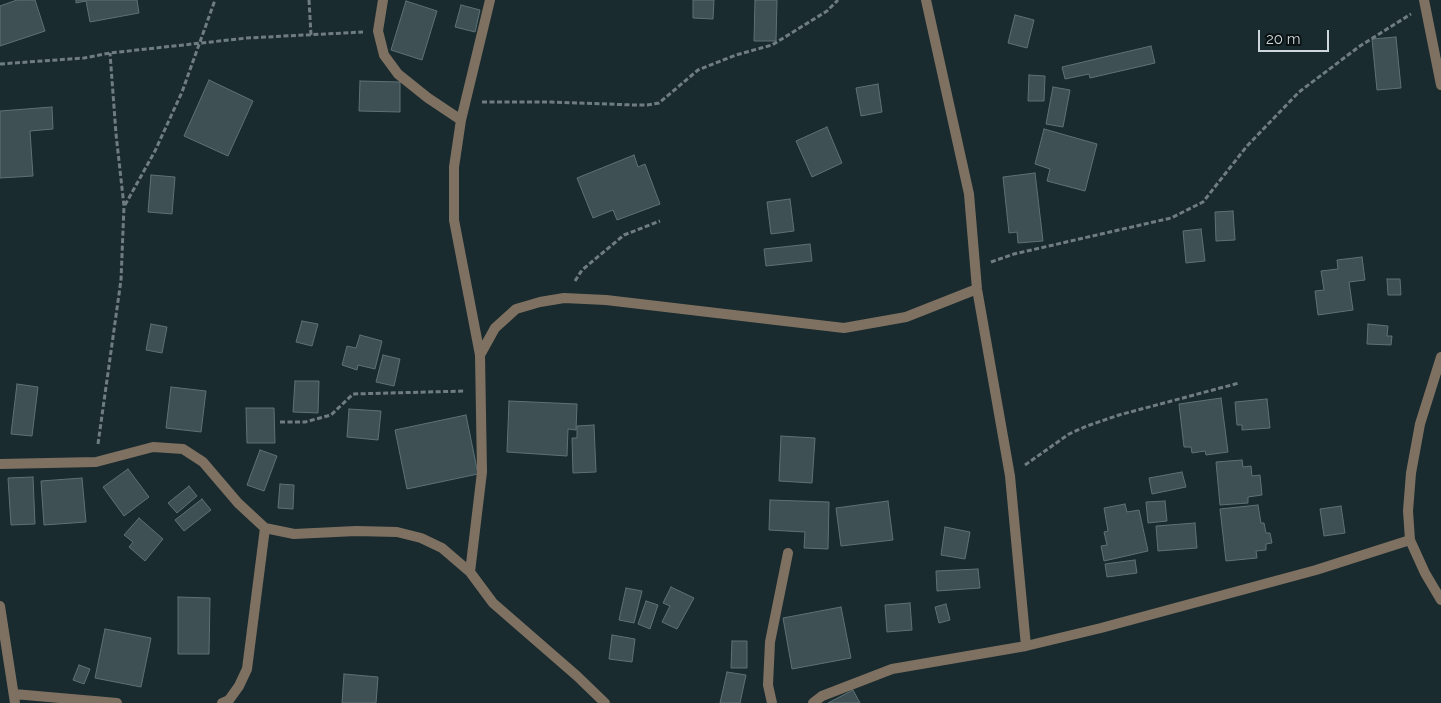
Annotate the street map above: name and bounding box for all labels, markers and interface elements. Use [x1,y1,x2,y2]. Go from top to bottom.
scale bar [1261,20,1332,52]
text: 20 m [1266,30,1301,48]

